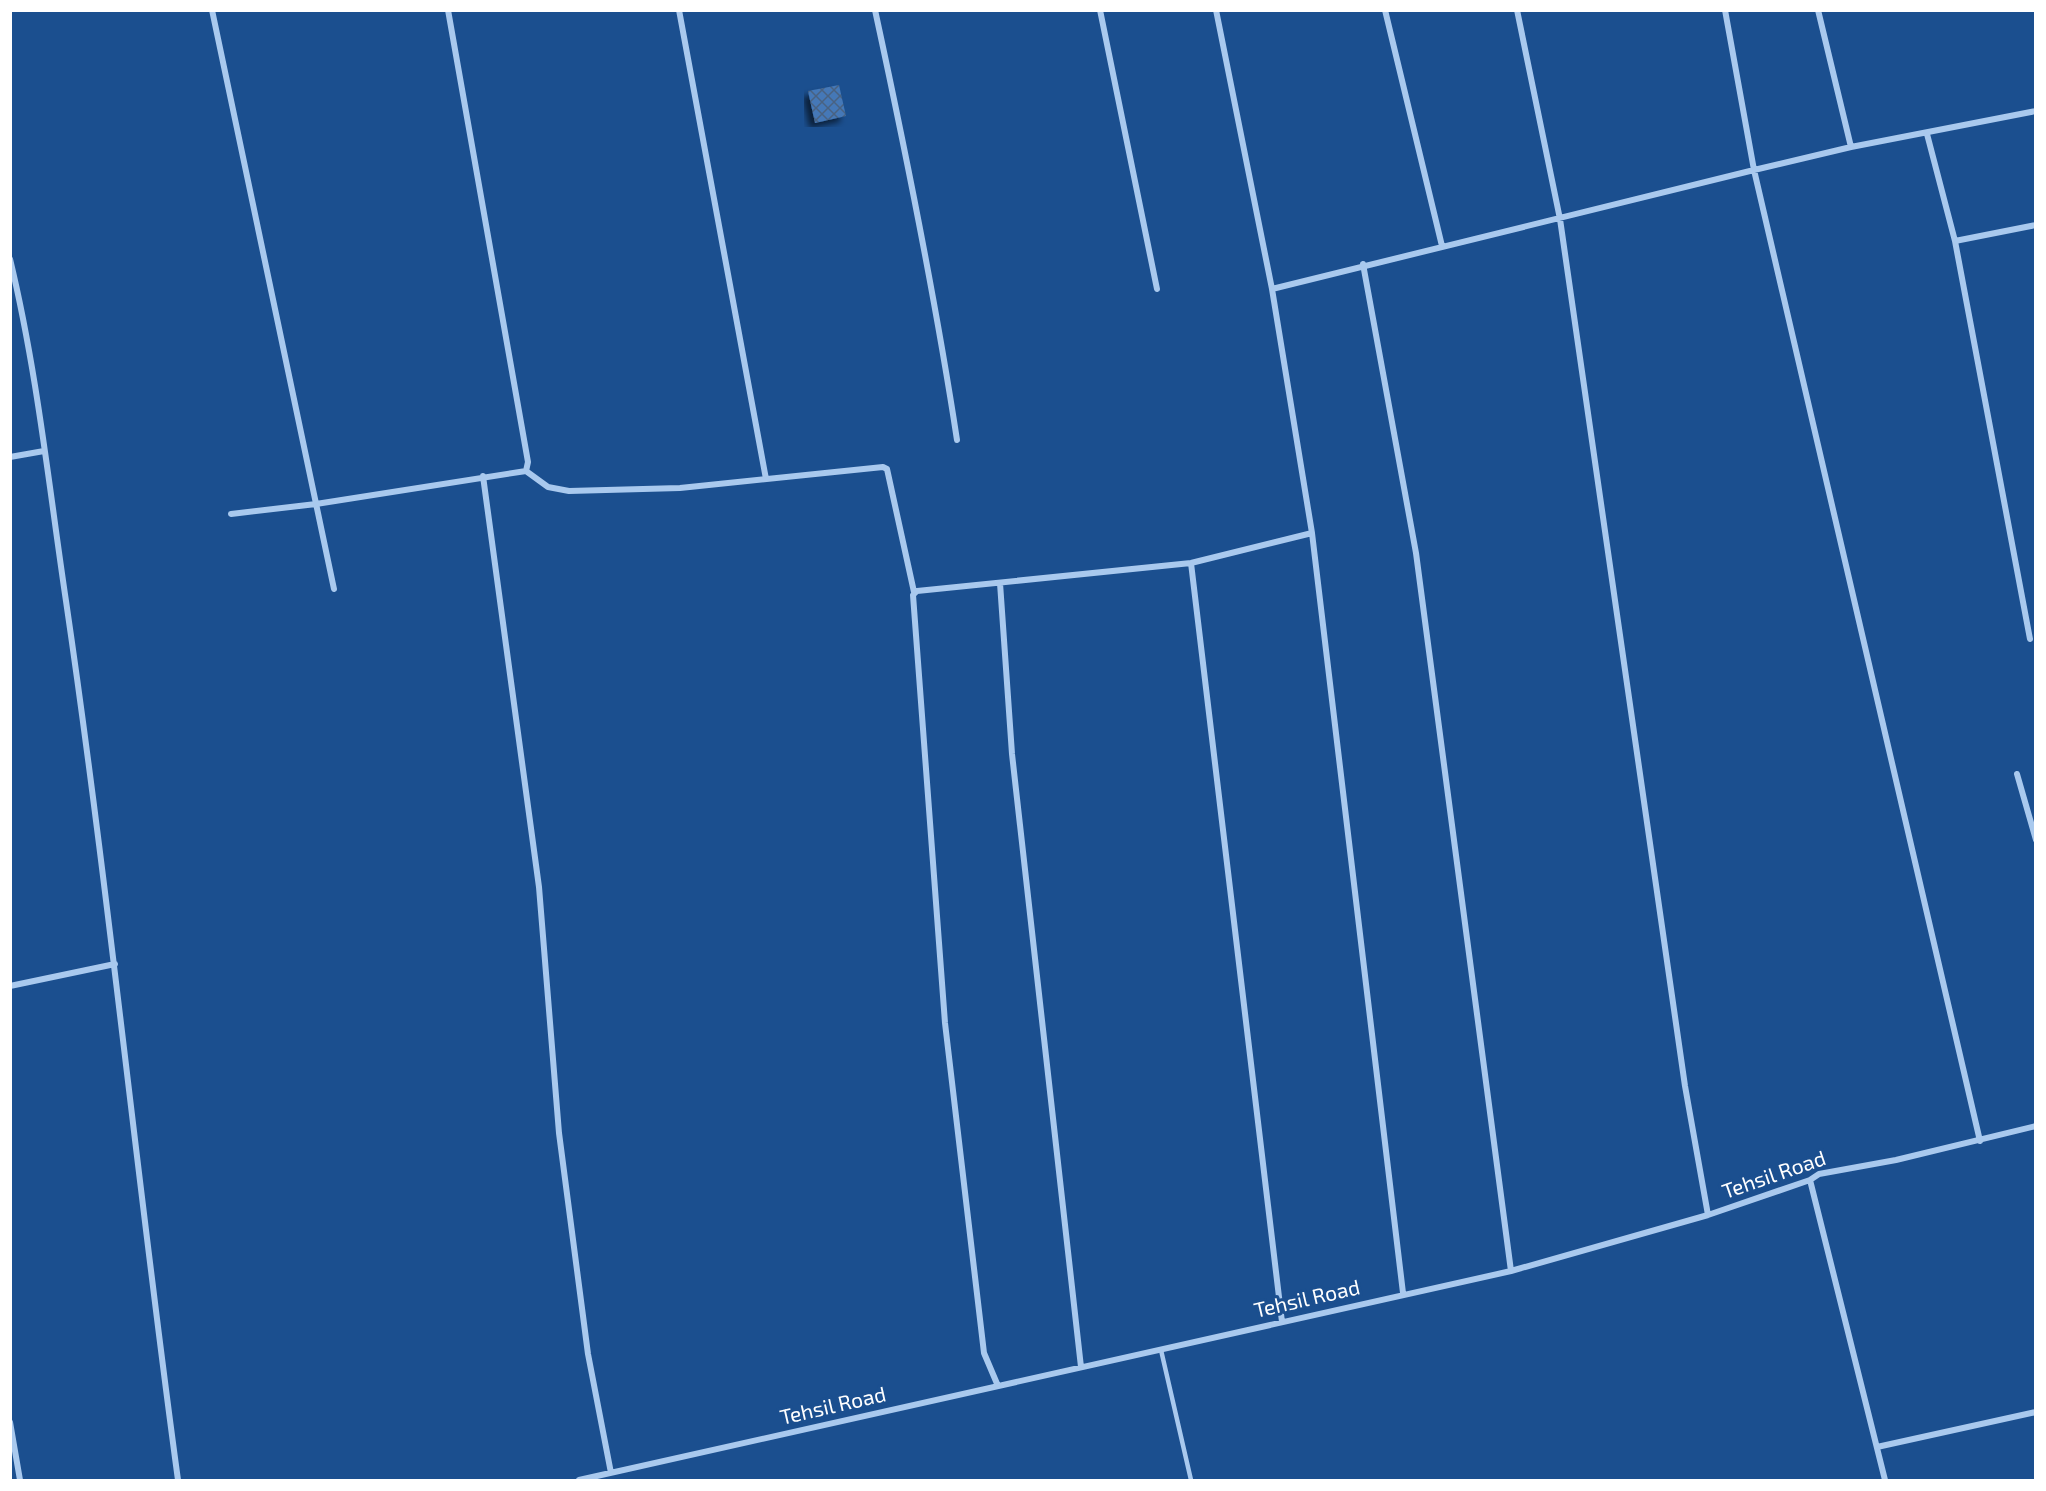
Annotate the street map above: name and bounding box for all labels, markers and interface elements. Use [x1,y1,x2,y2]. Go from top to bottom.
street label: Tehsil Road [1718,1144,1829,1203]
street label: Tehsil Road [1251,1273,1362,1322]
street label: Tehsil Road [777,1380,888,1429]

